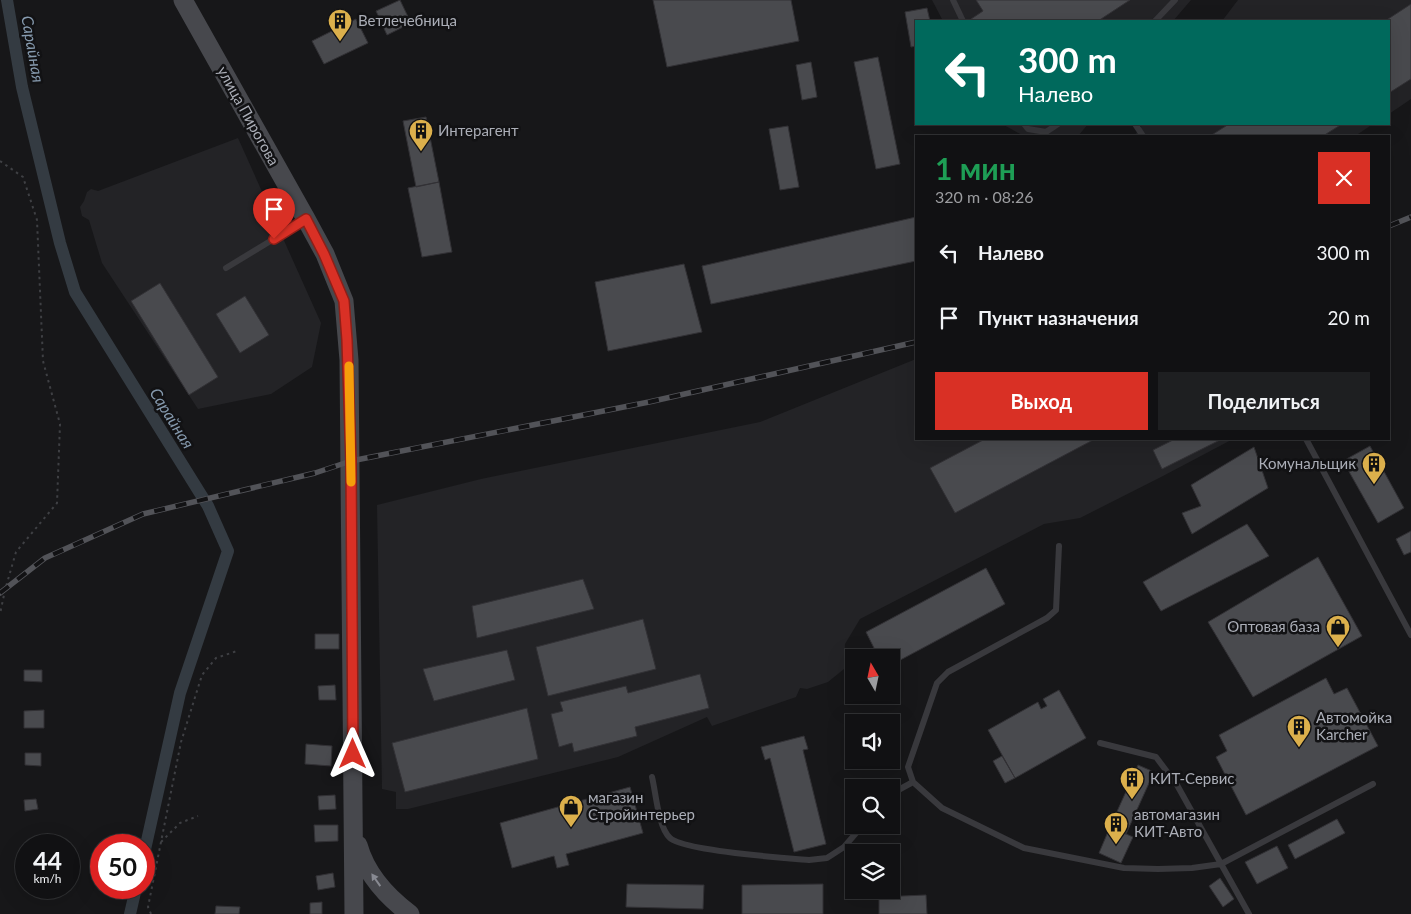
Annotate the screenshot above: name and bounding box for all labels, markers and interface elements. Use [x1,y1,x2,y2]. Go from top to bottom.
building icon: Ветлечебница [327,8,353,42]
place label: Ветлечебница [358,11,457,29]
water label: Сарайная [18,14,49,84]
text: 300 m [1018,38,1117,80]
icon: left [935,40,1000,105]
street label: улица Пирогова [214,63,284,168]
text: Налево [1018,80,1093,107]
building icon: Интерагент [408,118,434,152]
place label: Интерагент [438,121,519,139]
text: 1 мин [935,150,1016,186]
button: close [1318,152,1370,204]
text: 320 m · 08:26 [935,187,1034,206]
pin [253,188,295,239]
icon: arrive [260,195,288,223]
icon: left [935,239,963,267]
text: Налево [978,241,1044,264]
text: 300 m [1316,241,1370,264]
icon: arrive [935,304,963,332]
text: Пункт назначения [978,306,1139,329]
text: 20 m [1327,306,1370,329]
button: Выход [935,372,1148,430]
button: Поделиться [1158,372,1370,430]
water label: Сарайная [146,384,198,452]
building icon: Комунальщик [1361,451,1387,485]
place label: Комунальщик [1258,454,1356,472]
shop icon: Оптовая база [1325,614,1351,648]
place label: Оптовая база [1227,617,1320,635]
north arrow [845,649,900,704]
map controls [845,649,900,899]
place label: Автомойка Karcher [1316,708,1392,743]
button: sound [845,714,900,769]
building icon: Автомойка Karcher [1286,714,1312,748]
position arrow [326,727,378,779]
building icon: КИТ-Сервис [1119,766,1145,800]
place label: КИТ-Сервис [1150,769,1234,787]
button: search [845,779,900,834]
place label: магазин Стройинтерьер [588,788,695,823]
shop icon: магазин Стройинтерьер [558,794,584,828]
place label: автомагазин КИТ-Авто [1134,805,1220,840]
building icon: автомагазин КИТ-Авто [1103,811,1129,845]
speed limit sign: 50 [90,834,155,899]
button: layers [845,844,900,899]
text: 44 [33,845,62,875]
text: km/h [33,871,62,886]
one-way arrow [371,873,381,887]

